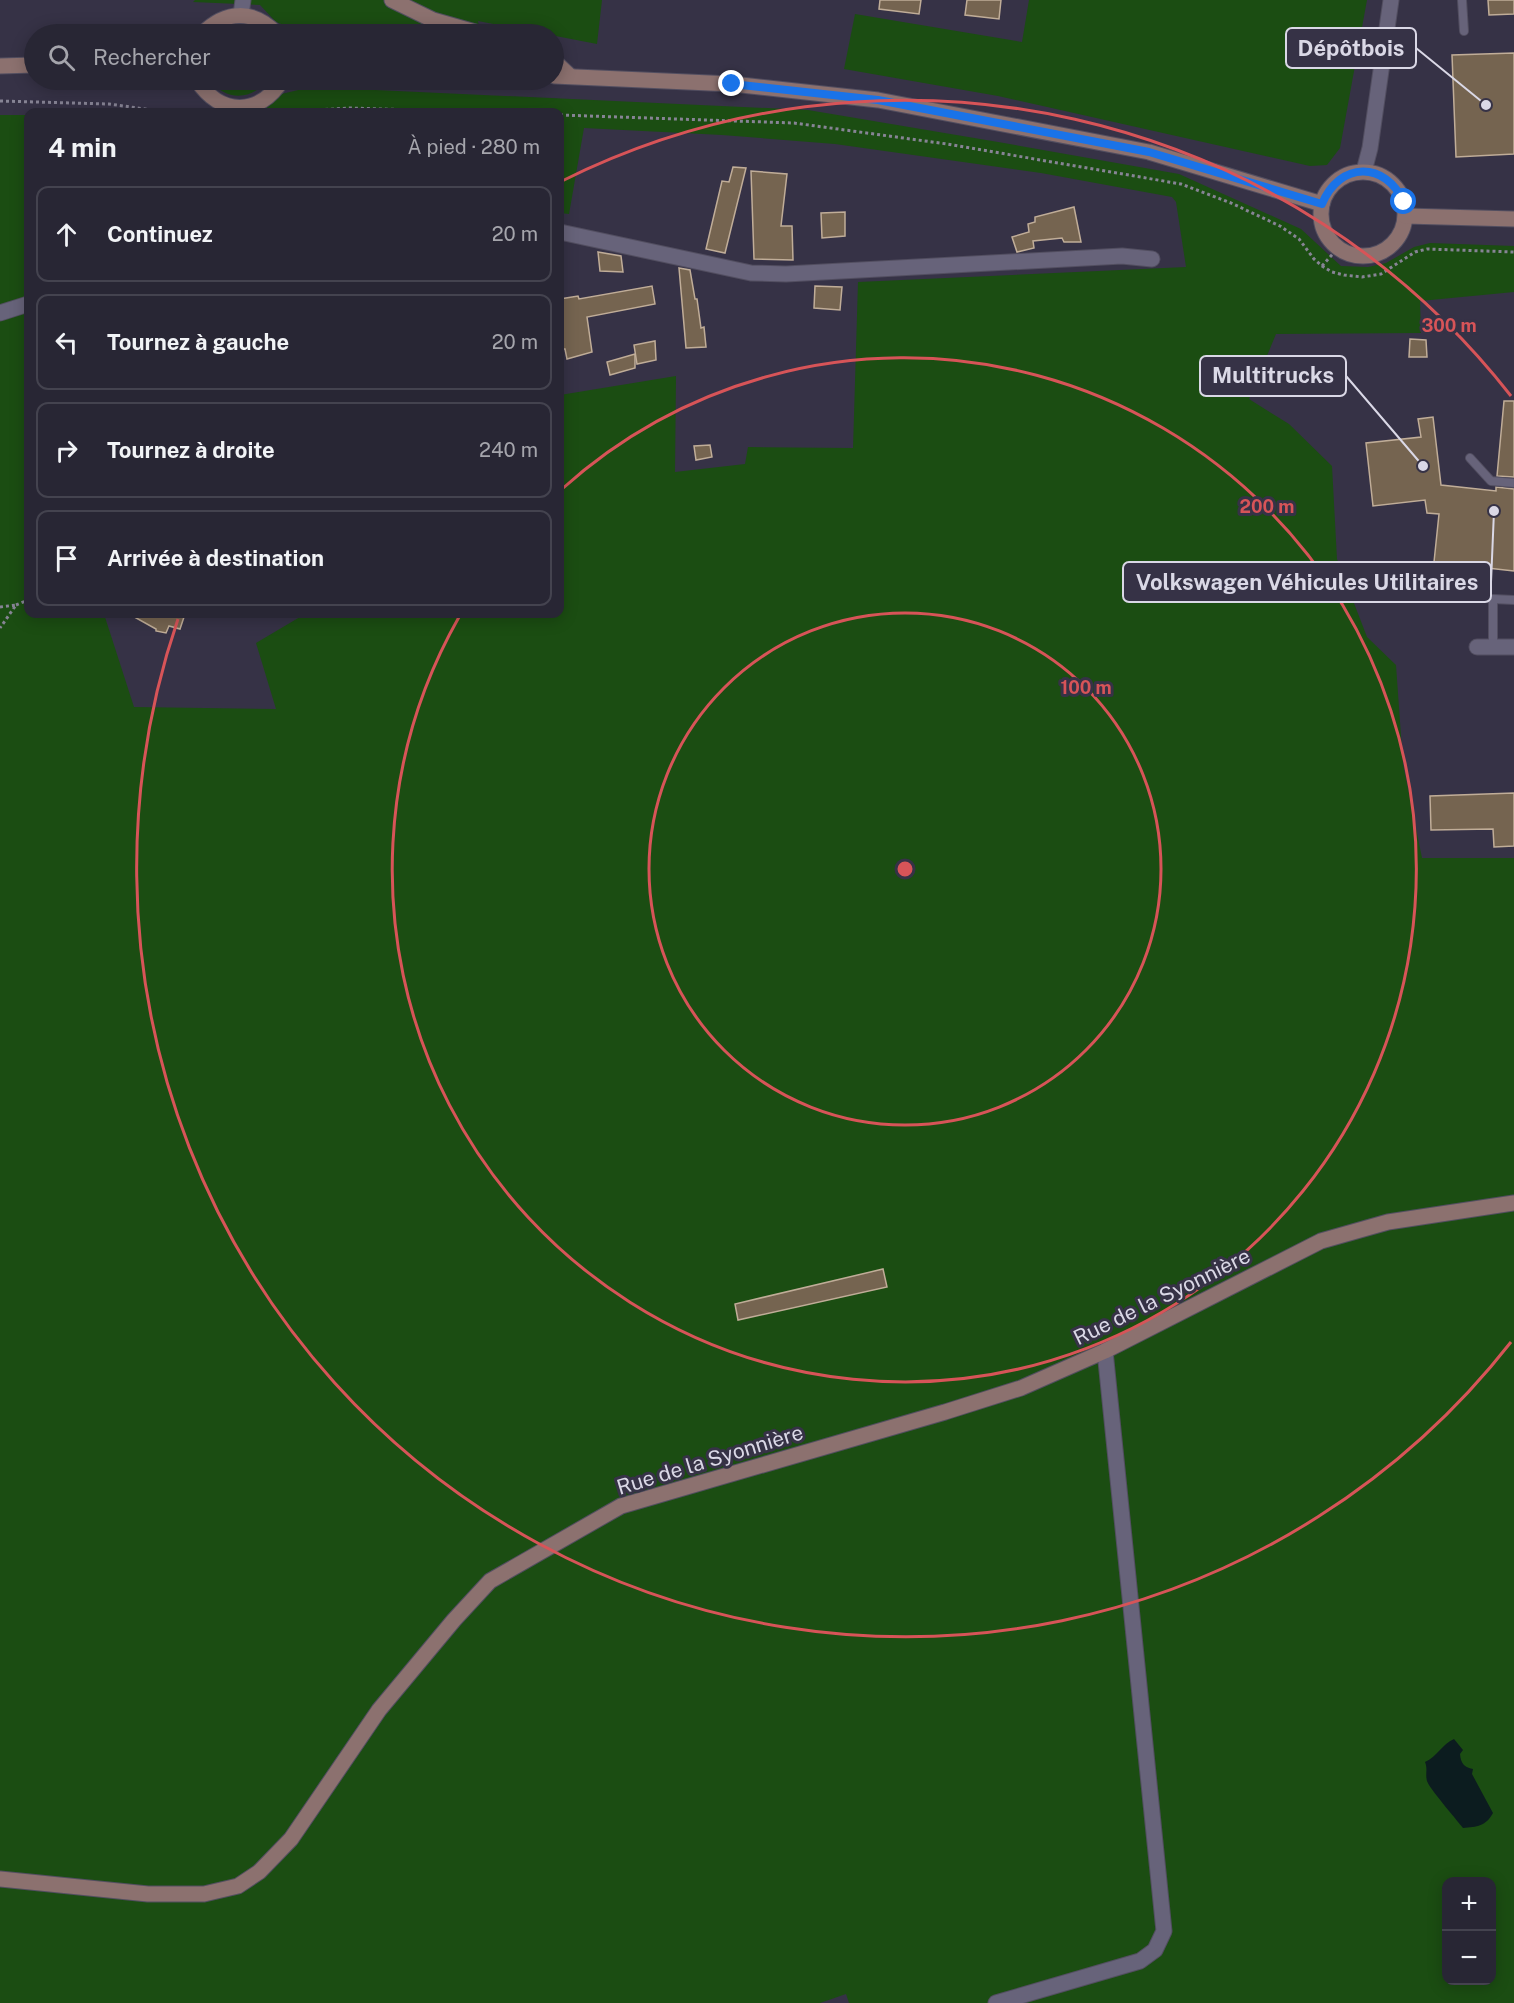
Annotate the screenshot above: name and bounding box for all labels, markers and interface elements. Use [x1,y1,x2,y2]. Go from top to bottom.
search box [24,24,564,90]
callout: Dépôtbois [1286,28,1416,68]
text: Dépôtbois [1298,35,1404,61]
icon: search [45,41,78,74]
text: Rechercher [93,44,211,70]
route end [718,70,744,96]
text: 4 min [48,132,117,163]
text: À pied · 280 m [408,135,540,159]
route start [1390,188,1416,214]
icon: ahead [50,218,83,251]
text: Continuez [107,221,213,247]
text: 20 m [492,222,538,246]
text: 300 m [1421,315,1477,336]
icon: left [50,326,83,359]
text: Tournez à gauche [107,329,289,355]
text: 20 m [492,330,538,354]
callout: Multitrucks [1200,356,1346,396]
text: Multitrucks [1212,362,1334,388]
icon: right [50,434,83,467]
text: Tournez à droite [107,437,275,463]
text: 240 m [479,438,538,462]
text: 200 m [1240,496,1294,517]
icon: arrive [50,542,83,575]
text: Arrivée à destination [107,545,324,571]
callout: Volkswagen Véhicules Utilitaires [1123,562,1491,602]
text: Volkswagen Véhicules Utilitaires [1136,569,1478,595]
text: 100 m [1060,677,1112,698]
centre of rings [895,859,915,879]
street label: Rue de la Syonnière [1069,1243,1254,1350]
street label: Rue de la Syonnière [614,1419,806,1500]
map controls [1442,1877,1496,1985]
button: + [1442,1877,1496,1931]
button: − [1442,1931,1496,1985]

